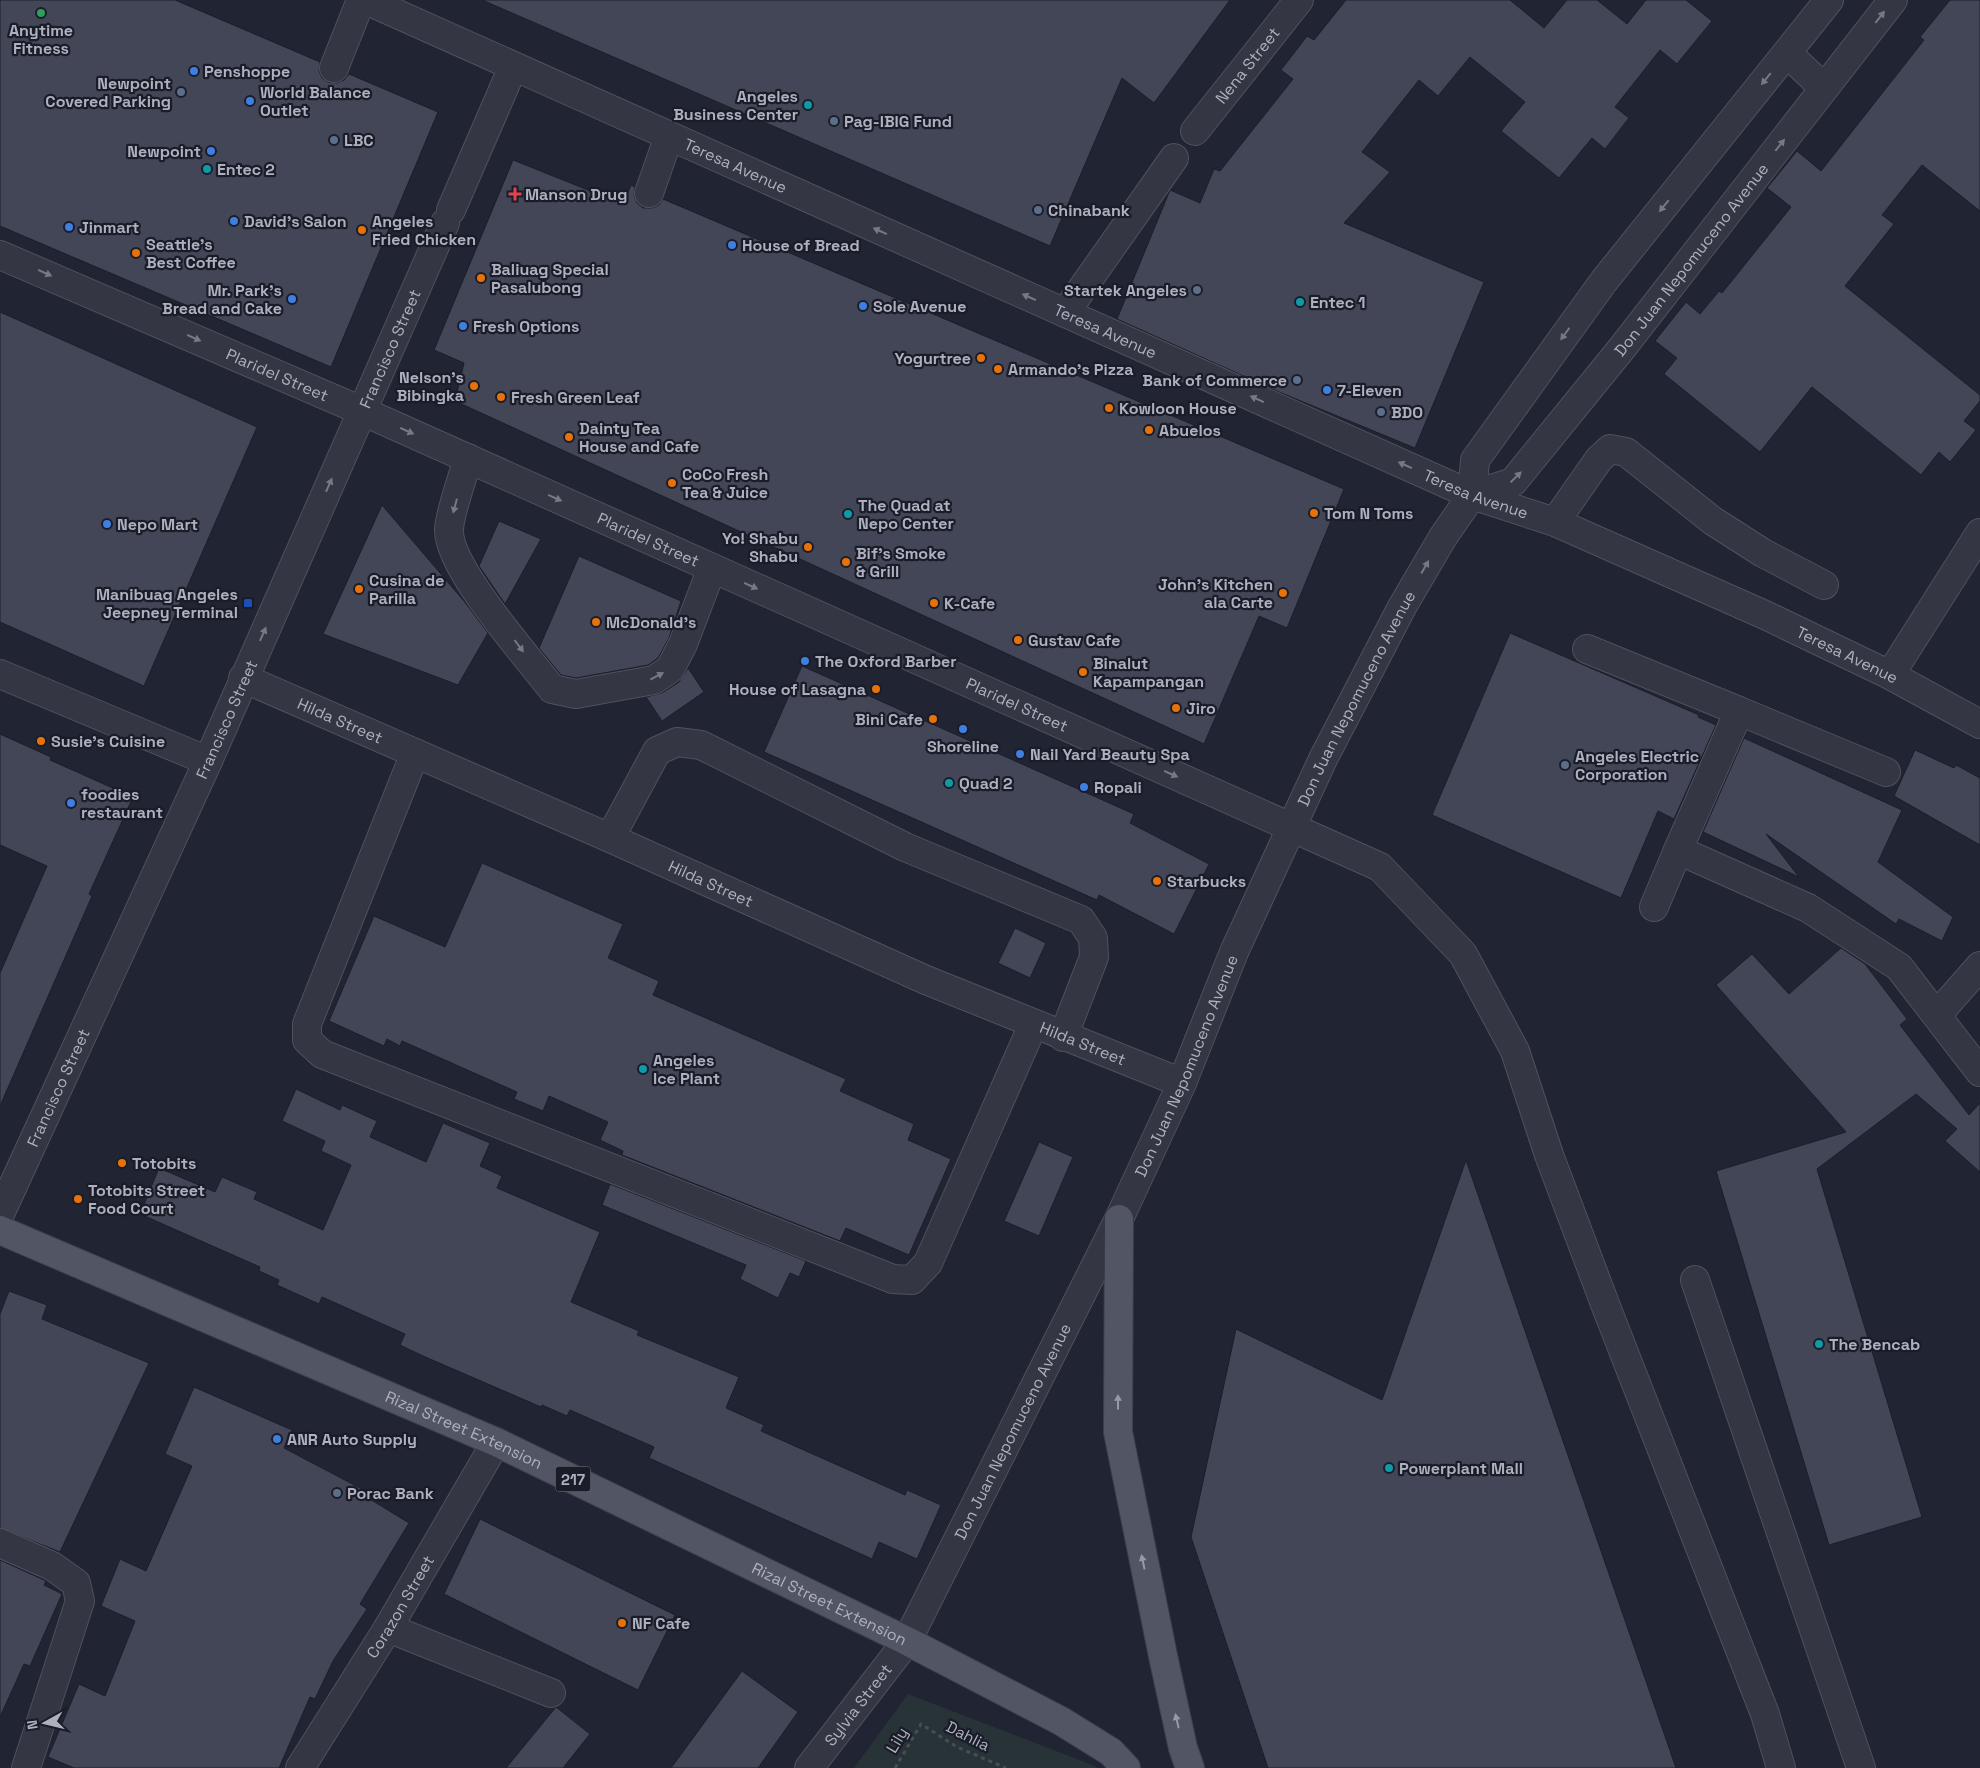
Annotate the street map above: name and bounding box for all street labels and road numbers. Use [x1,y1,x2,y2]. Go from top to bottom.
street label: Nena Street [1210,23,1284,108]
street label: Teresa Avenue [681,133,790,198]
street label: Don Juan Nepomuceno Avenue [1609,159,1773,360]
street label: Francisco Street [354,286,425,411]
street label: Teresa Avenue [1051,299,1160,363]
street label: Plaridel Street [223,343,332,406]
street label: Teresa Avenue [1420,464,1531,523]
street label: Plaridel Street [594,507,703,571]
street label: Don Juan Nepomuceno Avenue [1292,587,1420,809]
street label: Teresa Avenue [1793,621,1902,688]
street label: Francisco Street [191,657,262,782]
street label: Plaridel Street [963,672,1071,736]
street label: Hilda Street [294,693,386,748]
street label: Hilda Street [665,855,757,912]
street label: Don Juan Nepomuceno Avenue [1129,952,1242,1180]
street label: Hilda Street [1037,1016,1129,1070]
street label: Francisco Street [22,1025,94,1150]
street label: Don Juan Nepomuceno Avenue [949,1320,1075,1543]
street label: Rizal Street Extension [382,1385,546,1473]
road number: 217 [556,1466,590,1492]
street label: Corazon Street [361,1551,439,1662]
street label: Rizal Street Extension [749,1557,910,1650]
street label: Sylvia Street [820,1659,896,1750]
street label: Dahlia [942,1716,994,1756]
street label: Lily [881,1723,913,1757]

